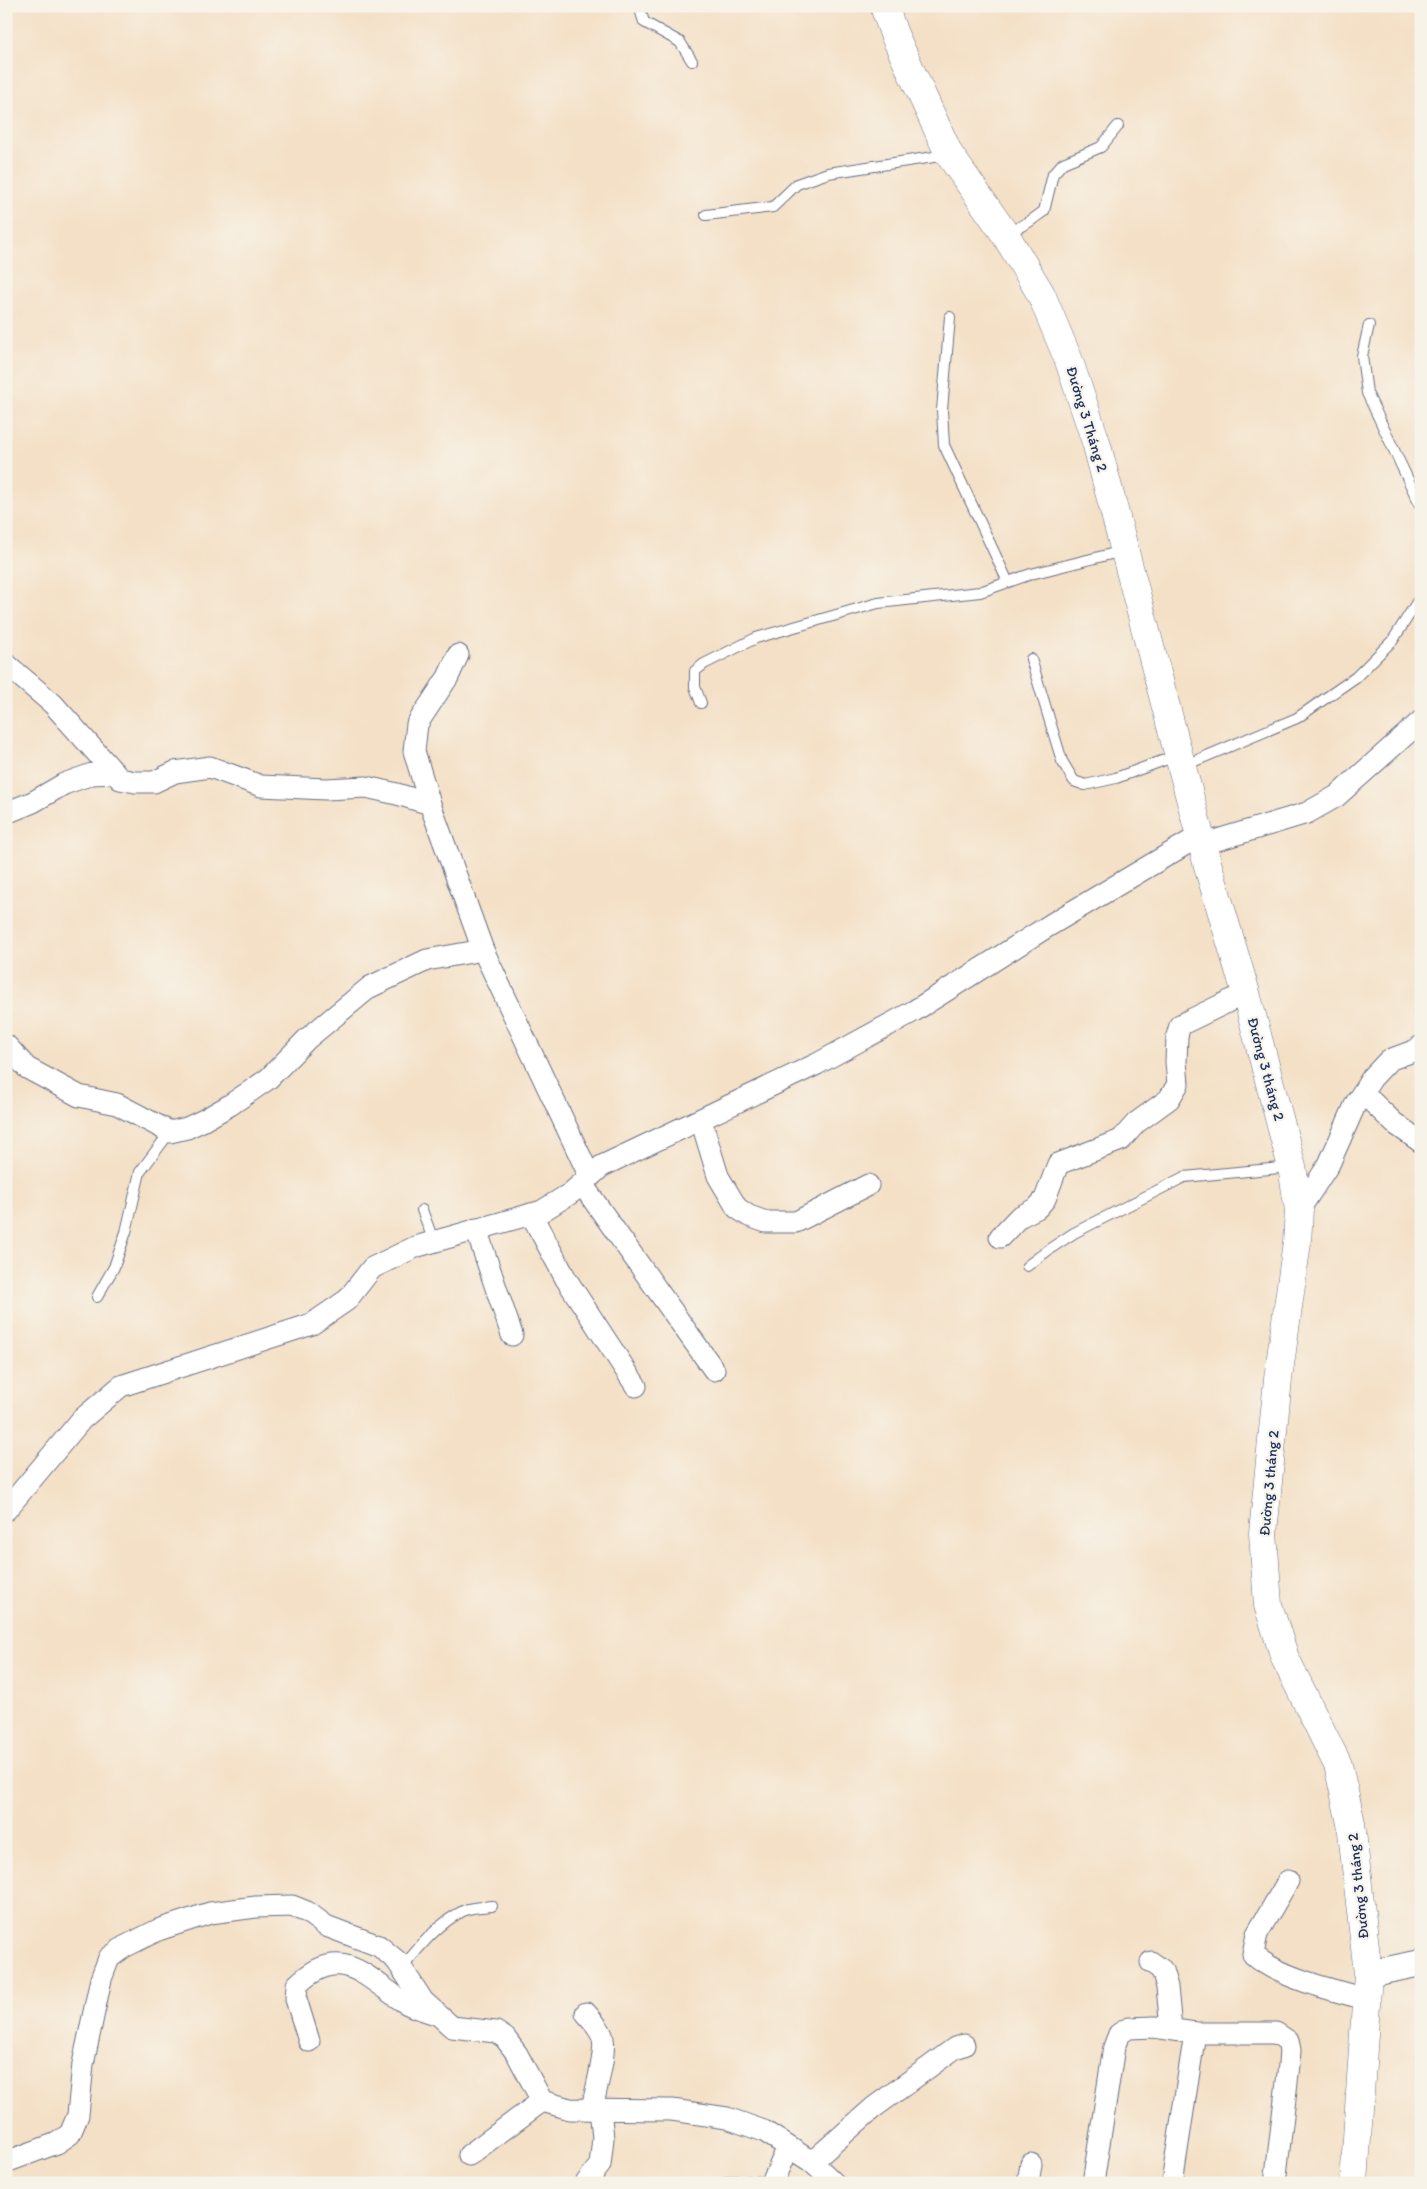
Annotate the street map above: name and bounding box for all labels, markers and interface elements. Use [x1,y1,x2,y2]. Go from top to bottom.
street label: Đường 3 Tháng 2 [1062,364,1112,474]
street label: Đường 3 tháng 2 [1244,1015,1288,1123]
street label: Đường 3 tháng 2 [1255,1429,1283,1537]
street label: Đường 3 tháng 2 [1343,1832,1373,1940]

